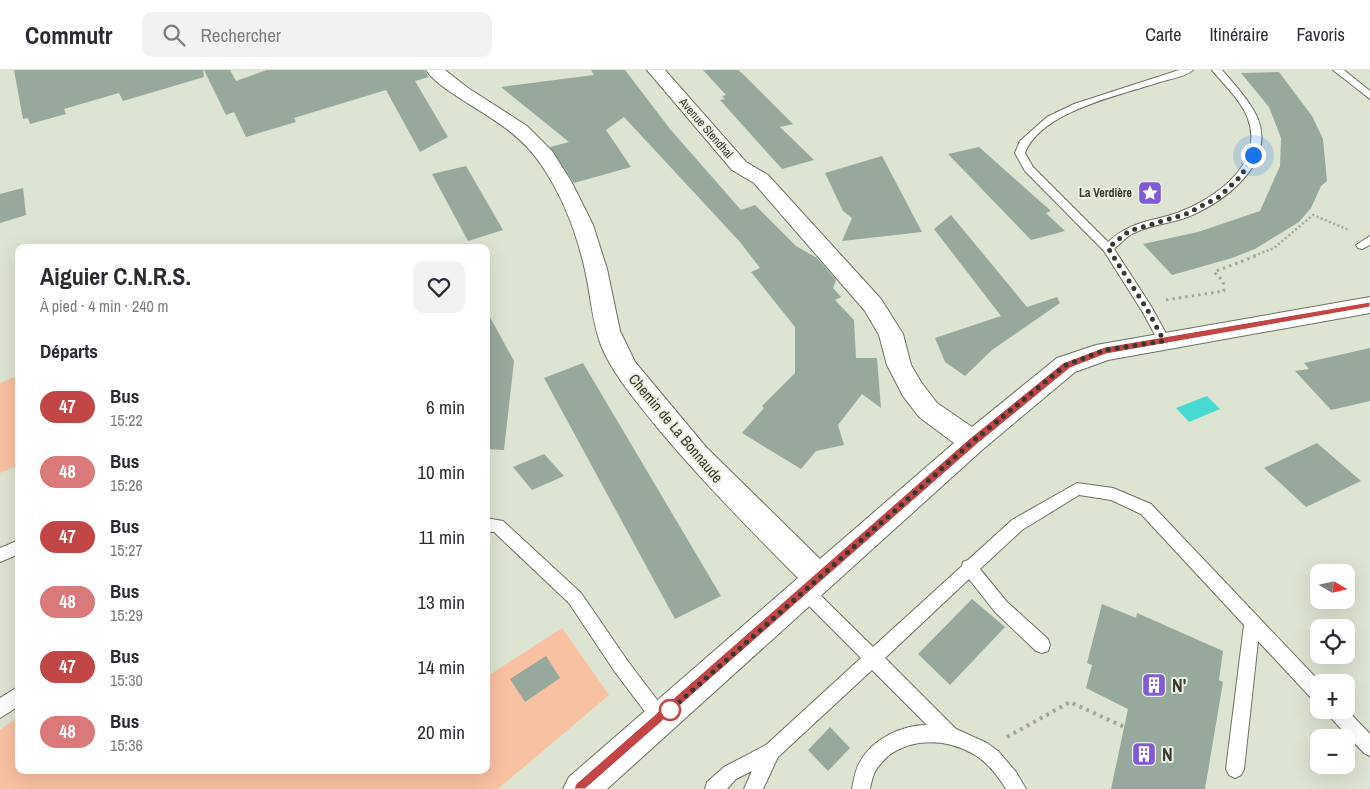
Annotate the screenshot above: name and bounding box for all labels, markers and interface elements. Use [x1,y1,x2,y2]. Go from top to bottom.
search box [142,12,492,57]
text: Commutr [25,19,112,51]
icon: search [160,21,188,49]
text: Rechercher [200,22,281,48]
text: Carte [1145,22,1181,47]
text: Itinéraire [1209,22,1269,47]
text: Favoris [1297,22,1345,47]
street label: Avenue Stendhal [675,94,737,161]
your location [1241,143,1266,168]
place icon: La Verdière [1137,180,1163,206]
place label: La Verdière [1079,185,1133,201]
text: Aiguier C.N.R.S. [40,260,191,292]
button: heart [413,261,465,313]
text: À pied · 4 min · 240 m [40,295,168,317]
text: Départs [40,338,98,364]
street label: Chemin de La Bonnaude [624,369,728,487]
text: Bus [110,383,139,409]
text: 47 [59,394,76,419]
text: 6 min [426,394,465,420]
text: 15:22 [110,409,143,431]
text: Bus [110,448,139,474]
text: 48 [59,459,76,484]
text: 10 min [417,459,465,485]
text: 15:26 [110,474,143,496]
text: Bus [110,513,139,539]
text: 47 [59,524,76,549]
text: 11 min [419,524,465,550]
text: 15:27 [110,539,143,561]
north arrow [1310,564,1355,609]
map controls [1310,564,1355,774]
text: Bus [110,578,139,604]
text: 48 [59,589,76,614]
text: 13 min [417,589,465,615]
text: 15:29 [110,604,143,626]
button: locate [1310,619,1355,664]
text: Bus [110,643,139,669]
text: 47 [59,654,76,679]
text: 14 min [417,654,465,680]
text: 15:30 [110,669,143,691]
building icon: N' [1141,672,1167,698]
place label: N' [1172,673,1186,698]
button: + [1310,674,1355,719]
unlabelled marker [659,699,681,721]
text: Bus [110,708,139,734]
text: 48 [59,719,76,744]
text: 20 min [417,719,465,745]
button: − [1310,729,1355,774]
text: 15:36 [110,734,143,756]
building icon: N [1131,741,1157,767]
place label: N [1162,742,1173,767]

